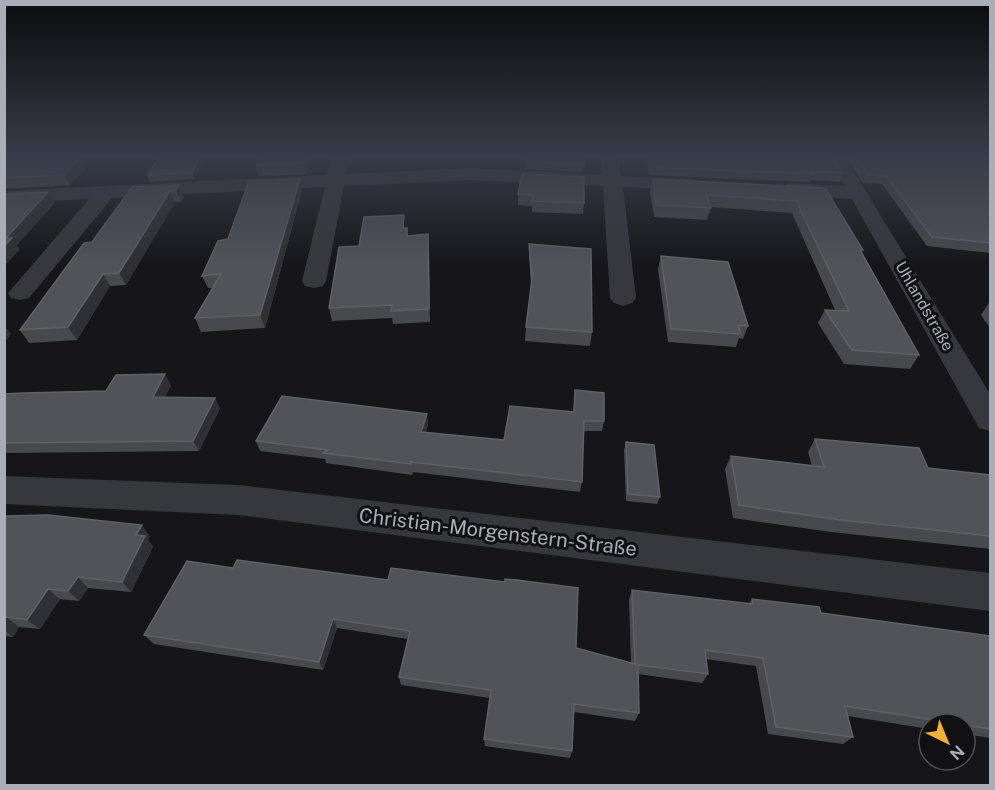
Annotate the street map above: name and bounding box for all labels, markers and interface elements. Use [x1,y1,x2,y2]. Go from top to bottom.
street label: Uhlandstraße [891,258,958,354]
street label: Christian-Morgenstern-Straße [358,503,638,561]
north arrow [917,712,977,772]
text: N [946,741,968,764]

